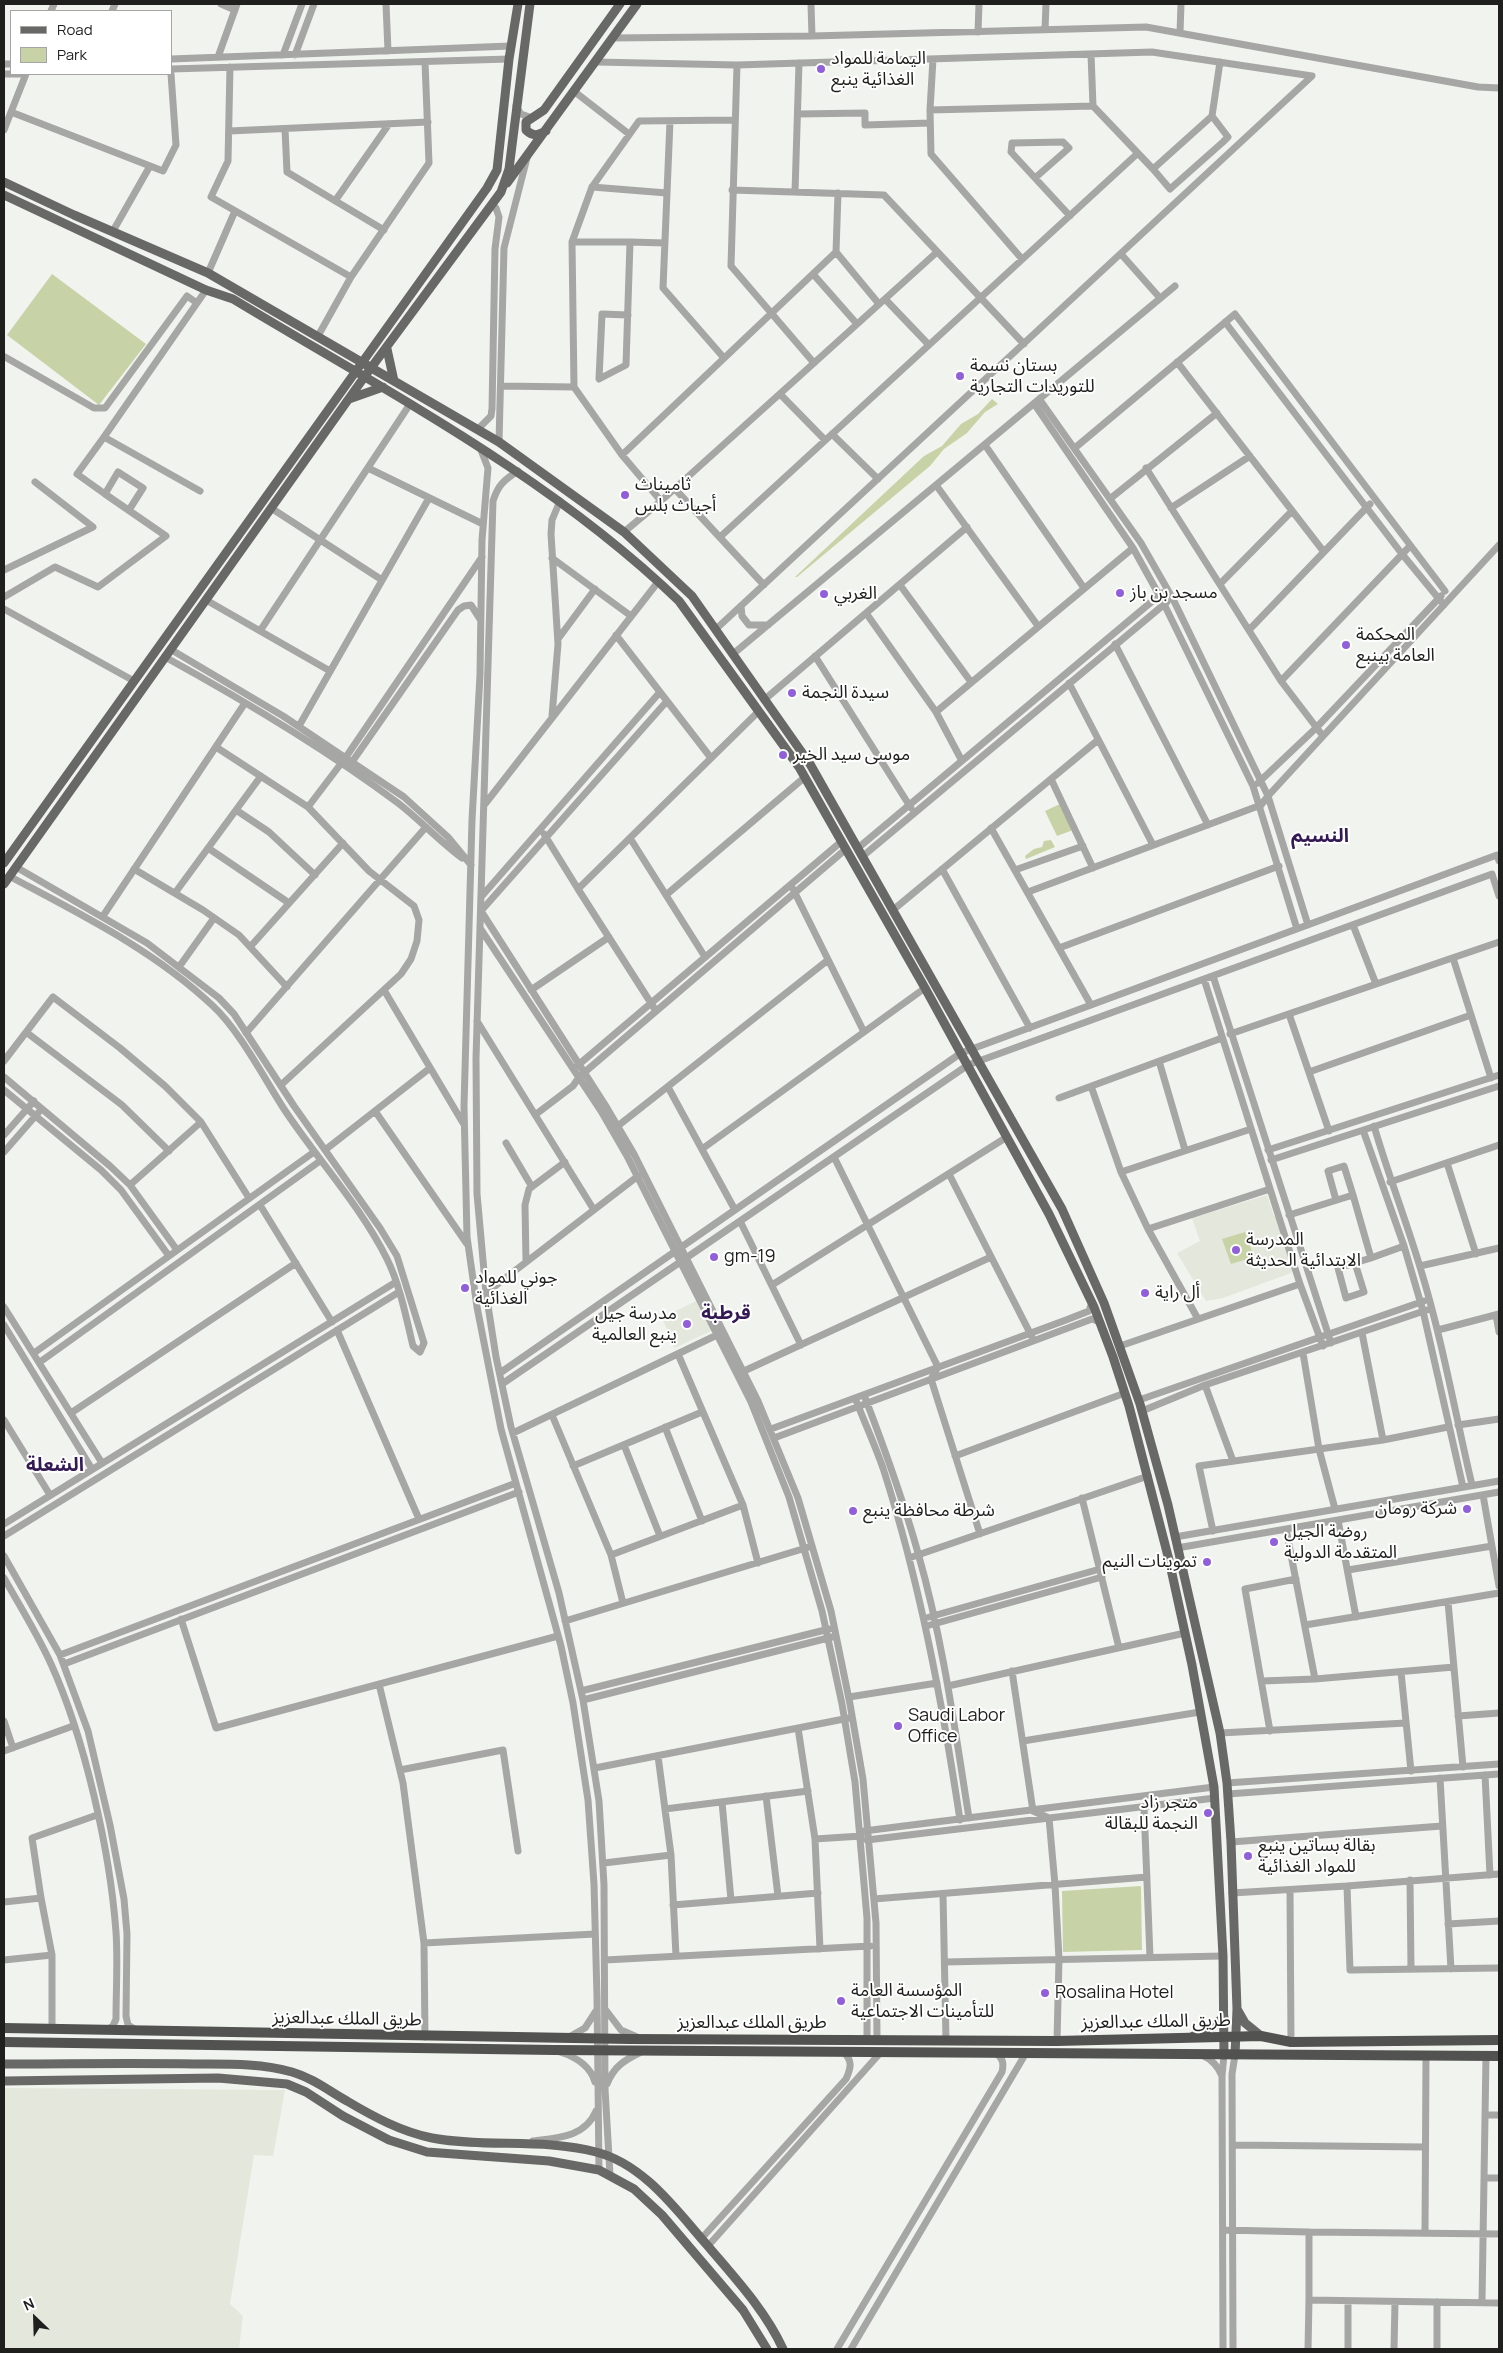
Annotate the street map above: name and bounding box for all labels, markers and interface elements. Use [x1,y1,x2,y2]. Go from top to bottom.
legend [10,10,172,75]
text: Road [57,19,93,40]
text: Park [57,44,87,65]
place label: اليمامة للمواد الغذائية ينبع [831,48,926,90]
marker: اليمامة للمواد الغذائية ينبع [815,63,827,75]
place label: بستان نسمة للتوريدات التجارية [970,355,1095,398]
marker: بستان نسمة للتوريدات التجارية [954,370,966,382]
place label: ثاميناث أجياث بلس [635,474,716,516]
marker: ثاميناث أجياث بلس [619,489,631,501]
place label: مسجد بن باز [1130,582,1218,604]
place label: الغربي [834,583,877,605]
marker: مسجد بن باز [1114,587,1126,599]
marker: الغربي [818,588,830,600]
place label: المحكمة العامة بينبع [1356,624,1435,666]
marker: المحكمة العامة بينبع [1340,639,1352,651]
place label: سيدة النجمة [802,682,889,704]
marker: سيدة النجمة [786,687,798,699]
place label: موسى سيد الخير [793,744,910,766]
marker: موسى سيد الخير [777,749,789,761]
district label: النسيم [1291,826,1349,848]
place label: المدرسة الابتدائية الحديثة [1246,1229,1361,1272]
marker: المدرسة الابتدائية الحديثة [1230,1244,1242,1256]
place label: gm-19 [724,1246,776,1268]
marker: gm-19 [708,1251,720,1263]
place label: جوني للمواد الغذائية [475,1267,558,1310]
marker: جوني للمواد الغذائية [459,1282,471,1294]
place label: أل راية [1155,1282,1200,1304]
marker: أل راية [1139,1287,1151,1299]
place label: مدرسة جيل ينبع العالمية [592,1303,677,1346]
district label: قرطبة [701,1303,751,1325]
marker: مدرسة جيل ينبع العالمية [681,1318,693,1330]
district label: الشعلة [26,1455,84,1477]
place label: شركة رومان [1375,1498,1457,1520]
place label: شرطة محافظة ينبع [863,1500,995,1522]
marker: شركة رومان [1461,1503,1473,1515]
marker: شرطة محافظة ينبع [847,1505,859,1517]
place label: روضة الجيل المتقدمة الدولية [1284,1521,1397,1564]
marker: روضة الجيل المتقدمة الدولية [1268,1536,1280,1548]
place label: تموينات النيم [1102,1551,1197,1573]
marker: تموينات النيم [1201,1556,1213,1568]
place label: Saudi Labor Office [908,1705,1005,1748]
marker: Saudi Labor Office [892,1720,904,1732]
place label: متجر زاد النجمة للبقالة [1105,1792,1198,1835]
marker: متجر زاد النجمة للبقالة [1202,1807,1214,1819]
place label: بقالة بساتين ينبع للمواد الغذائية [1258,1835,1376,1878]
marker: بقالة بساتين ينبع للمواد الغذائية [1242,1850,1254,1862]
place label: المؤسسة العامة للتأمينات الاجتماعية [851,1980,994,2022]
place label: Rosalina Hotel [1055,1982,1174,2004]
marker: Rosalina Hotel [1039,1987,1051,1999]
marker: المؤسسة العامة للتأمينات الاجتماعية [835,1995,847,2007]
street label: طريق الملك عبدالعزيز [272,2007,422,2031]
street label: طريق الملك عبدالعزيز [1081,2010,1231,2034]
street label: طريق الملك عبدالعزيز [677,2012,827,2034]
north arrow [10,2293,60,2343]
text: N [20,2293,37,2315]

